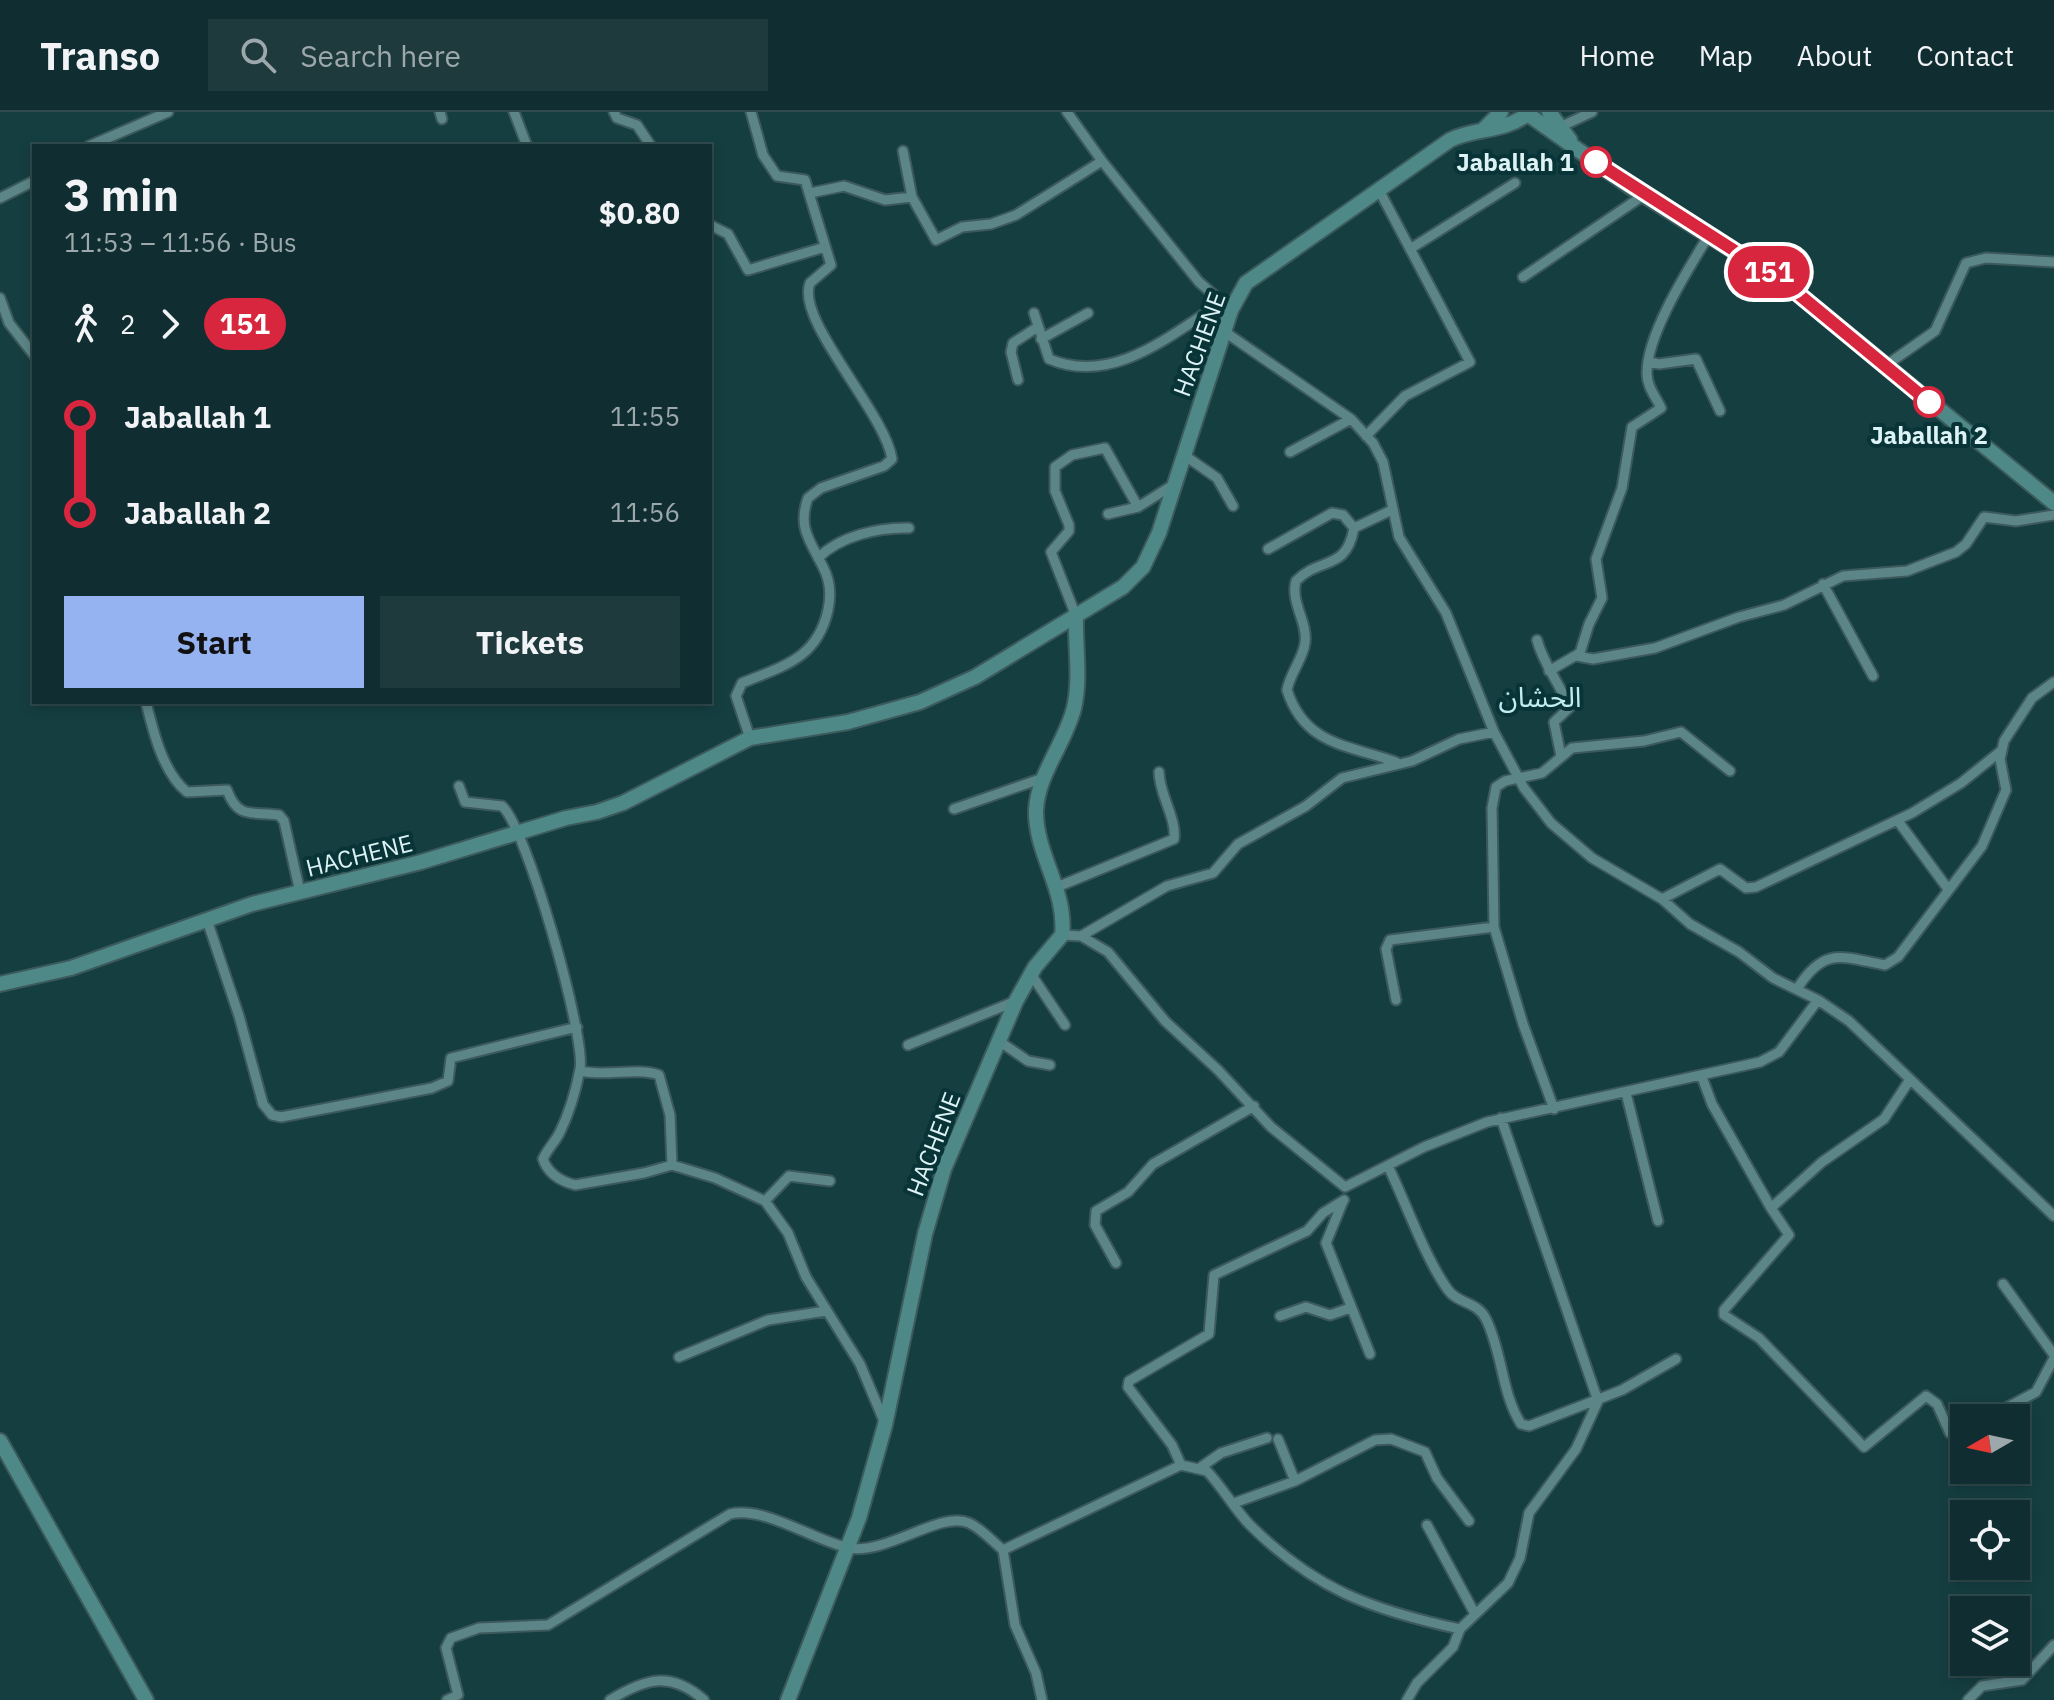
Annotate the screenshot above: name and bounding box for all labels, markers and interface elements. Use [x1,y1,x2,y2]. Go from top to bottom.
search box [208,19,768,91]
text: Transo [40,31,160,80]
icon: search [236,33,280,77]
text: Search here [300,36,461,75]
text: Home [1579,37,1655,74]
text: Map [1699,37,1753,74]
text: About [1797,37,1872,74]
text: Contact [1916,37,2014,74]
place label: Jaballah 1 [1456,146,1574,178]
marker: Jaballah 1 [1581,147,1611,177]
text: 3 min [64,166,179,223]
text: $0.80 [599,193,680,232]
text: 11:53 – 11:56 · Bus [64,225,297,259]
line badge: 151 [1723,246,1815,298]
text: 151 [1744,253,1794,290]
street label: HACHENE [1165,287,1233,401]
icon: walk [64,302,108,346]
icon: forward [148,302,192,346]
text: 151 [220,305,270,342]
text: 2 [120,307,136,341]
marker: Jaballah 2 [1914,387,1944,417]
text: Jaballah 1 [124,397,271,436]
text: 11:55 [610,399,680,433]
place label: Jaballah 2 [1870,419,1988,451]
text: Jaballah 2 [124,493,271,532]
text: 11:56 [610,495,680,529]
button: Start [64,596,364,688]
button: Tickets [380,596,680,688]
district label: الحشان [1499,678,1581,715]
street label: HACHENE [302,826,416,884]
street label: HACHENE [899,1087,967,1201]
north arrow [1950,1404,2030,1484]
map controls [1950,1404,2030,1676]
button: locate [1950,1500,2030,1580]
button: layers [1950,1596,2030,1676]

